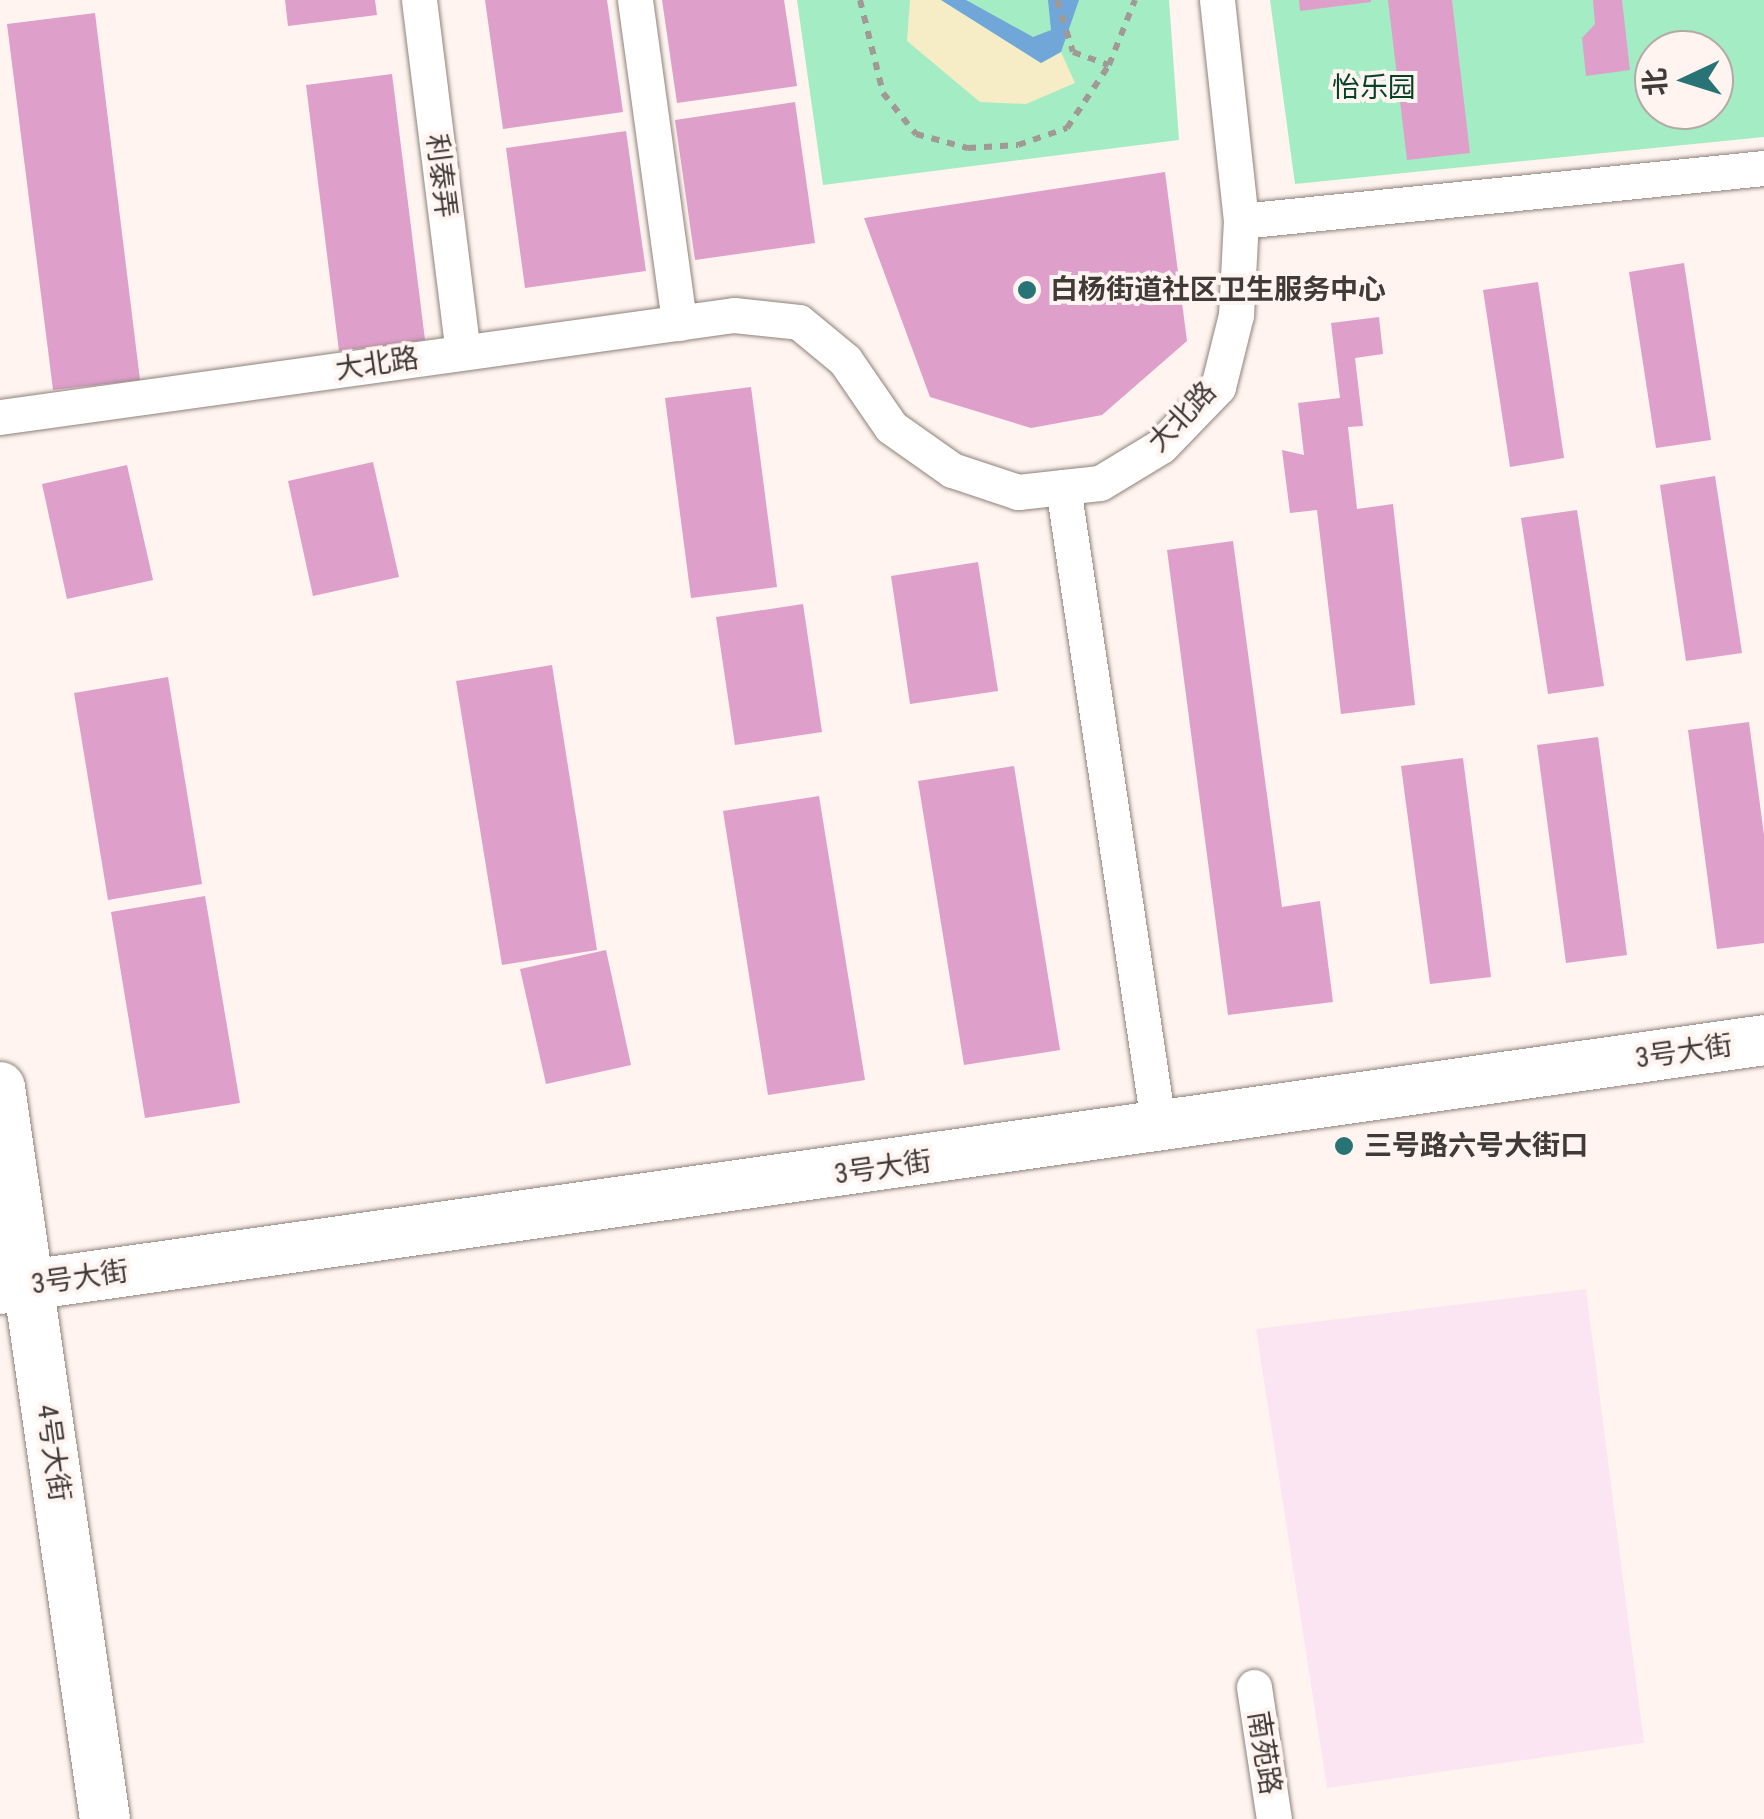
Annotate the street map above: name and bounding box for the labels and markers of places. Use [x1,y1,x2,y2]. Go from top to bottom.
place label: 白杨街道社区卫生服务中心 [1050,273,1386,307]
marker: 白杨街道社区卫生服务中心 [1014,277,1040,303]
place label: 三号路六号大街口 [1364,1129,1588,1163]
marker: 三号路六号大街口 [1333,1135,1355,1157]

